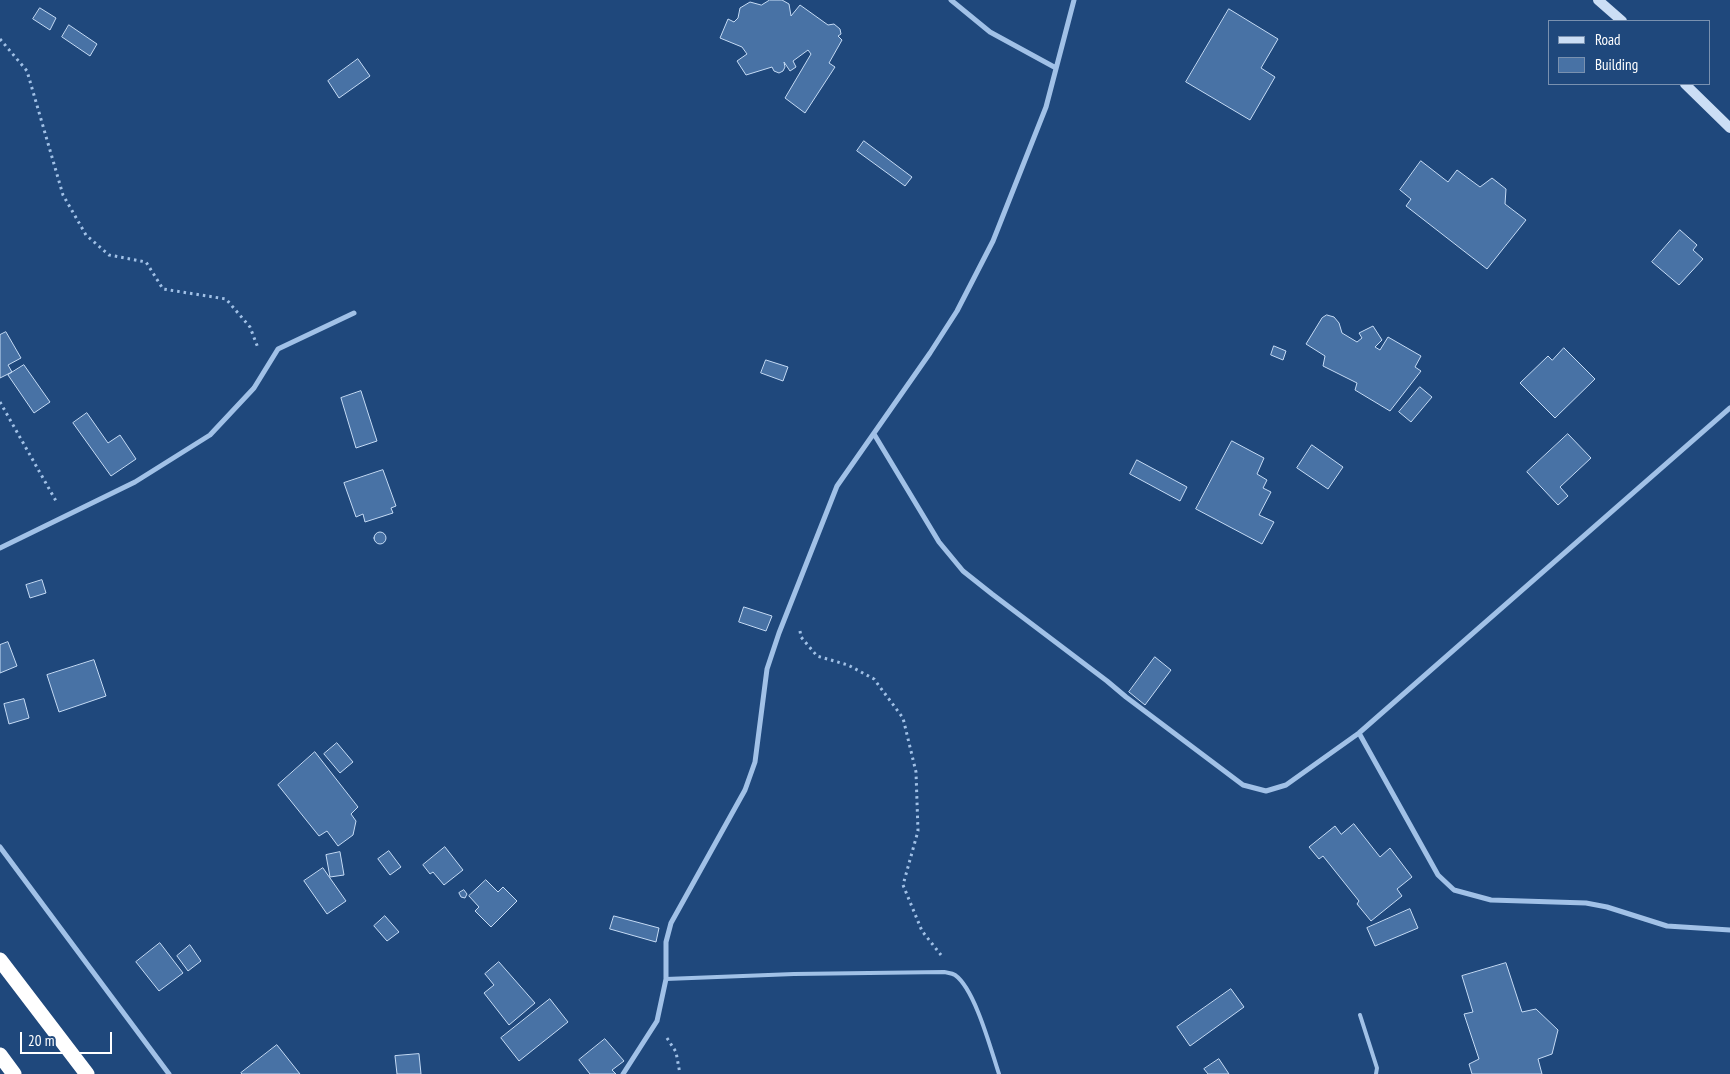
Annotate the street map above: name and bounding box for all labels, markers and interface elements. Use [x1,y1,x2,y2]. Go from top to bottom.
legend [1548,20,1710,85]
text: Road [1595,30,1621,49]
text: Building [1595,55,1638,74]
scale bar [22,1022,115,1054]
text: 20 m [28,1031,54,1050]

